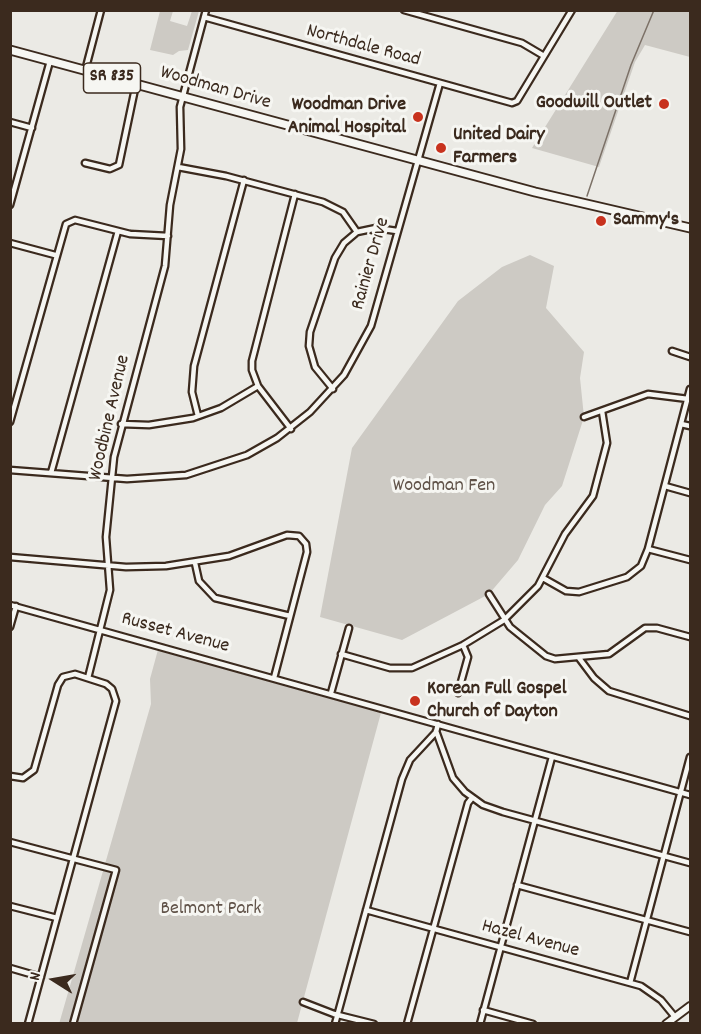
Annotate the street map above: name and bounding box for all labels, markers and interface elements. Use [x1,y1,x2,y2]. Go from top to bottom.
street label: Northdale Road [303,20,423,74]
street label: Woodman Drive [157,62,273,116]
road number: SR 835 [84,63,140,93]
place label: Goodwill Outlet [536,92,652,116]
place label: Woodman Drive Animal Hospital [288,94,406,141]
marker: Goodwill Outlet [657,97,671,111]
marker: Woodman Drive Animal Hospital [411,110,425,124]
place label: United Dairy Farmers [453,124,545,171]
marker: United Dairy Farmers [434,141,448,155]
place label: Sammy's [613,209,679,233]
marker: Sammy's [594,214,608,228]
street label: Rainier Drive [347,215,397,313]
street label: Woodbine Avenue [85,353,137,483]
park label: Woodman Fen [393,475,495,499]
street label: Russet Avenue [118,608,232,660]
place label: Korean Full Gospel Church of Dayton [427,678,566,725]
marker: Korean Full Gospel Church of Dayton [408,694,422,708]
park label: Belmont Park [161,898,261,922]
street label: Hazel Avenue [479,915,581,965]
north arrow [24,950,84,1010]
text: N [24,970,48,983]

